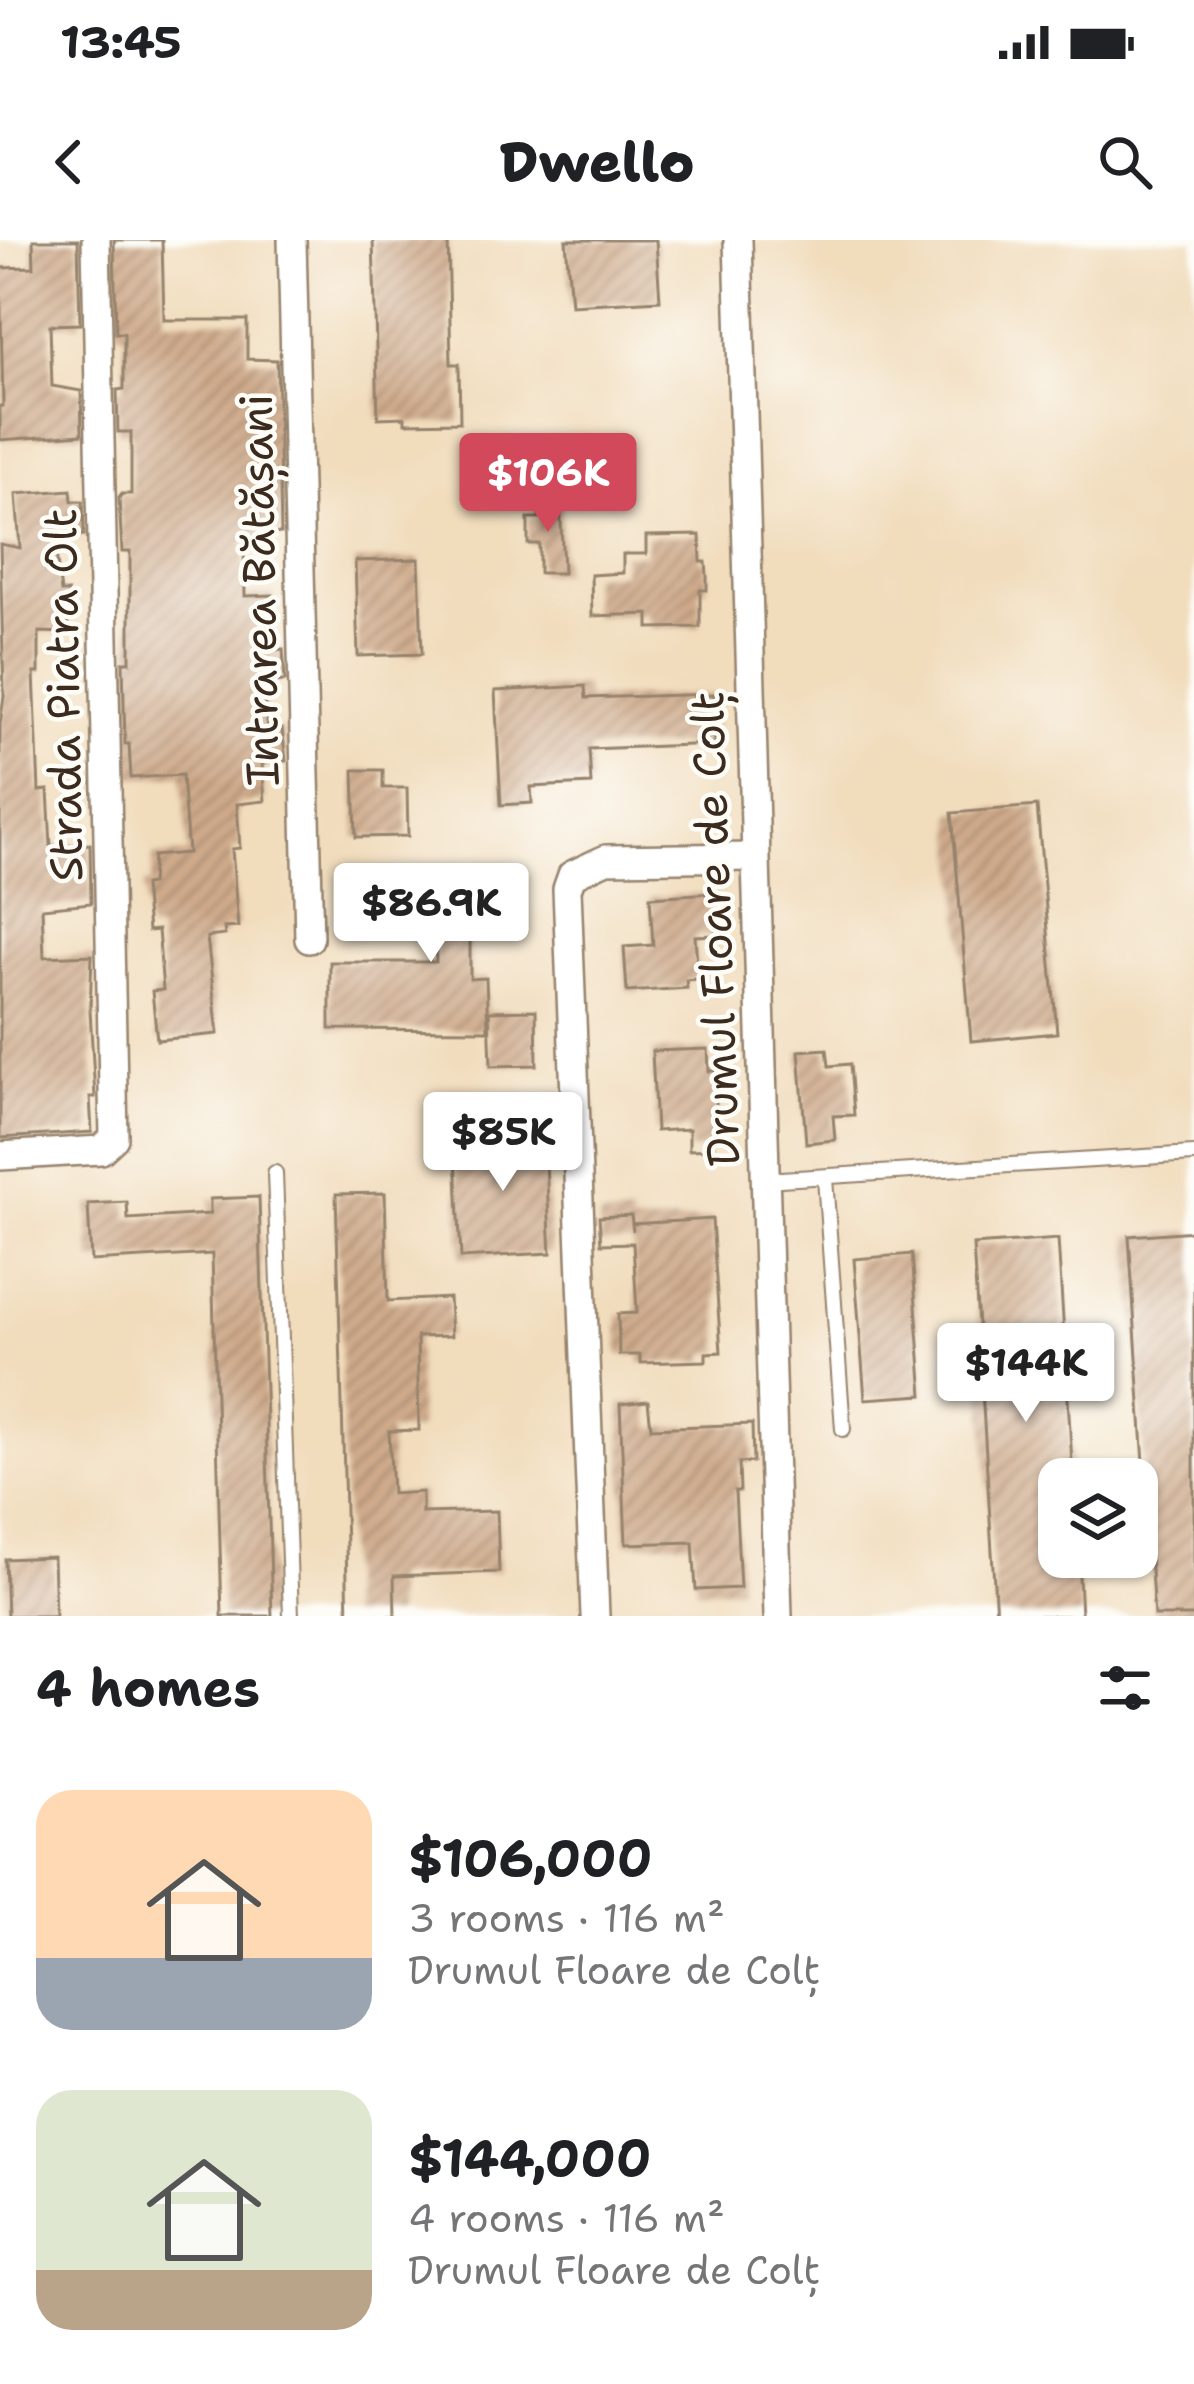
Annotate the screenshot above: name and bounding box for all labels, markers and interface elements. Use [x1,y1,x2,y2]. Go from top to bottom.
text: 13:45 [60,12,182,72]
text: Dwello [499,126,695,198]
icon: back [36,129,102,195]
icon: search [1092,129,1158,195]
street label: Intrarea Bătășani [226,393,294,787]
pin: $106K [464,433,632,535]
text: $106K [486,446,610,498]
street label: Strada Piatra Olt [30,508,96,882]
street label: Drumul Floare de Colț [677,690,754,1168]
pin: $86.9K [333,863,529,965]
text: $86.9K [361,876,501,928]
pin: $85K [432,1092,574,1194]
text: $85K [450,1105,556,1157]
pin: $144K [942,1323,1110,1425]
text: $144K [964,1336,1088,1388]
map controls [1038,1458,1158,1578]
button: layers [1038,1458,1158,1578]
text: 4 homes [36,1654,260,1722]
icon: filters [1092,1655,1158,1721]
text: $106,000 [408,1824,652,1892]
icon: home [132,1838,276,1982]
text: 3 rooms · 116 m² [408,1892,725,1944]
text: Drumul Floare de Colț [408,1944,820,1996]
text: $144,000 [408,2124,652,2192]
icon: home [132,2138,276,2282]
text: 4 rooms · 116 m² [408,2192,725,2244]
text: Drumul Floare de Colț [408,2244,820,2296]

